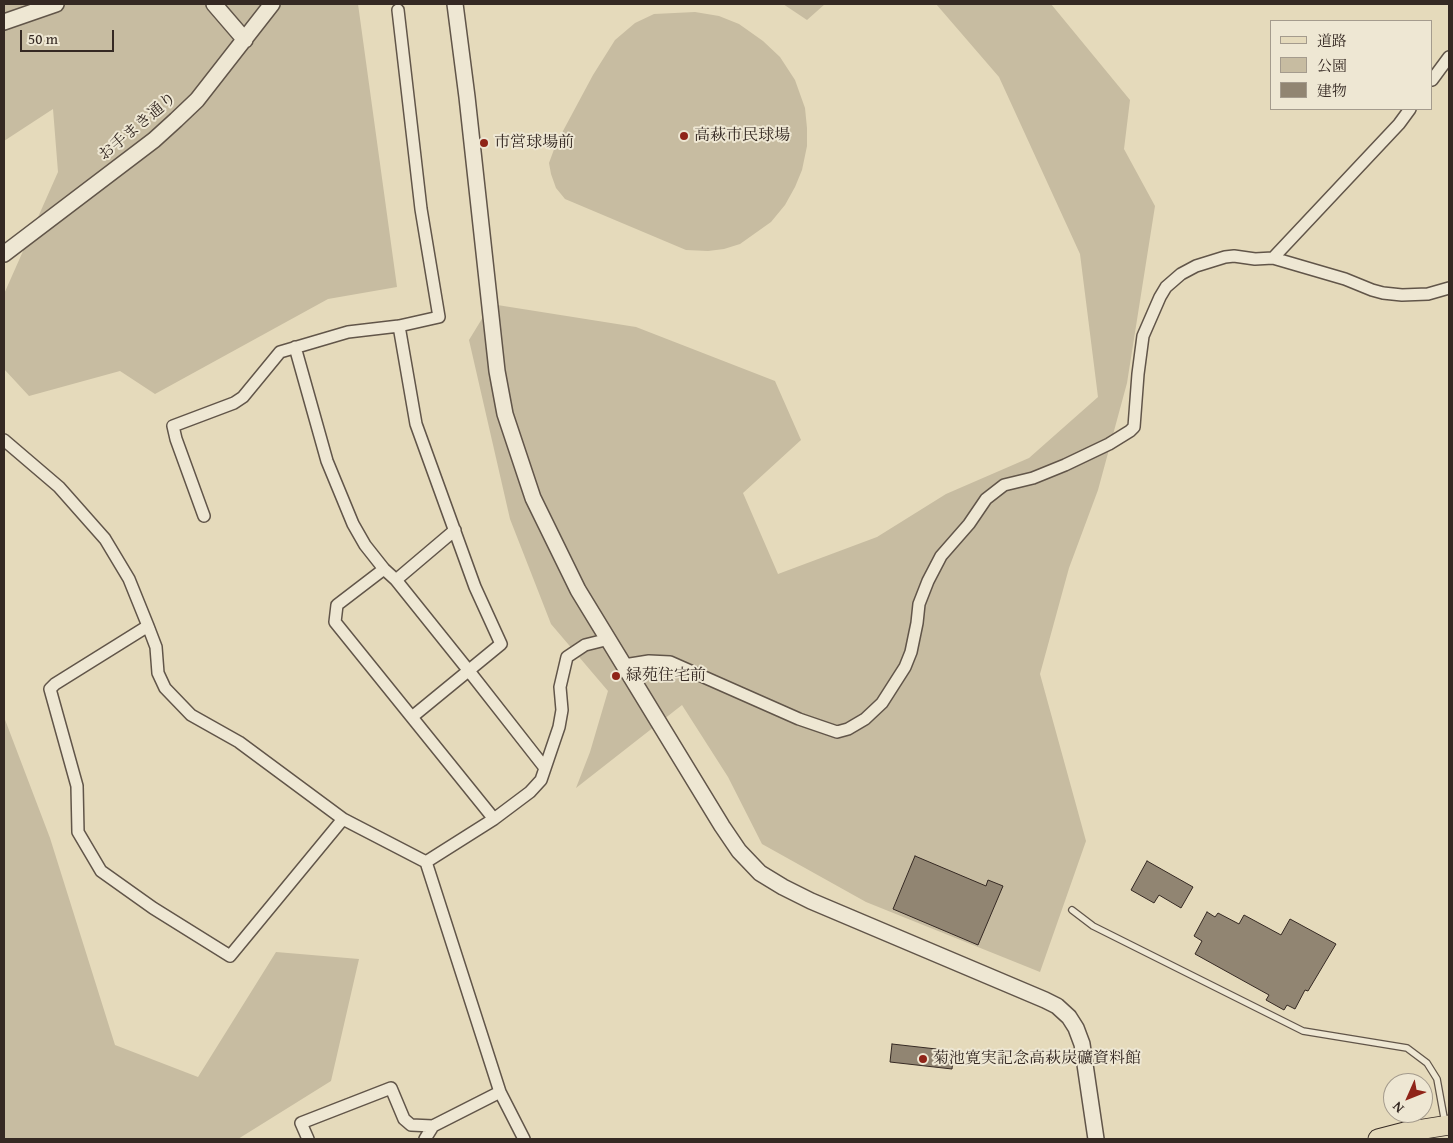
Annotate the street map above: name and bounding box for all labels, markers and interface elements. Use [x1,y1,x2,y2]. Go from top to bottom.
scale bar [22,20,116,52]
legend [1270,20,1433,110]
text: 50 m [28,28,58,49]
text: 道路 [1317,30,1347,51]
text: 公園 [1317,55,1347,76]
text: 建物 [1317,80,1347,101]
street label: お手まき通り [95,89,181,165]
place label: 高萩市民球場 [694,126,790,146]
marker: 高萩市民球場 [678,130,690,142]
place label: 市営球場前 [494,133,574,153]
marker: 市営球場前 [478,137,490,149]
place label: 緑苑住宅前 [626,666,706,686]
marker: 緑苑住宅前 [610,670,622,682]
place label: 菊池寛実記念高萩炭礦資料館 [933,1049,1141,1069]
marker: 菊池寛実記念高萩炭礦資料館 [917,1053,929,1065]
north arrow [1383,1073,1433,1123]
text: N [1387,1097,1408,1118]

